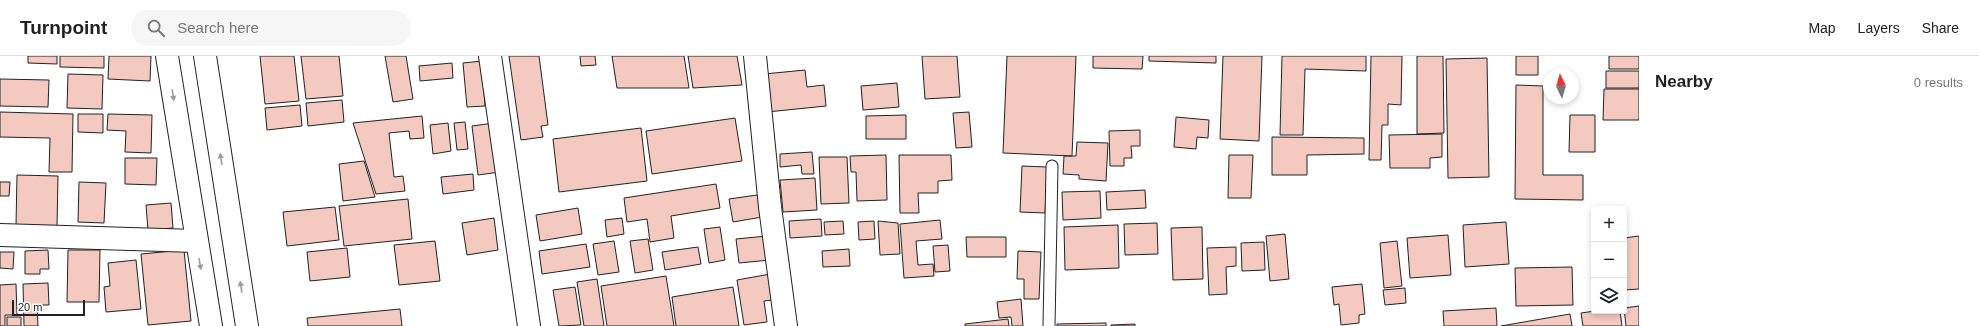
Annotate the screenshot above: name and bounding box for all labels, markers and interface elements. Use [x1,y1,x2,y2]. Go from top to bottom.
search box [131,10,411,46]
text: Turnpoint [20,17,107,38]
icon: search [145,17,167,39]
text: Search here [177,19,259,36]
text: Map [1808,20,1836,36]
text: Layers [1858,20,1900,36]
text: Share [1922,20,1959,36]
north arrow [1543,68,1579,104]
text: Nearby [1655,72,1713,91]
text: 0 results [1914,75,1963,90]
one-way arrow [170,88,176,101]
one-way arrow [218,153,224,165]
map controls [1591,206,1627,314]
button: + [1591,206,1627,242]
button: − [1591,242,1627,278]
one-way arrow [197,258,203,270]
button: layers [1591,278,1627,314]
one-way arrow [238,281,244,294]
scale bar [12,298,85,317]
text: 20 m [18,301,42,313]

